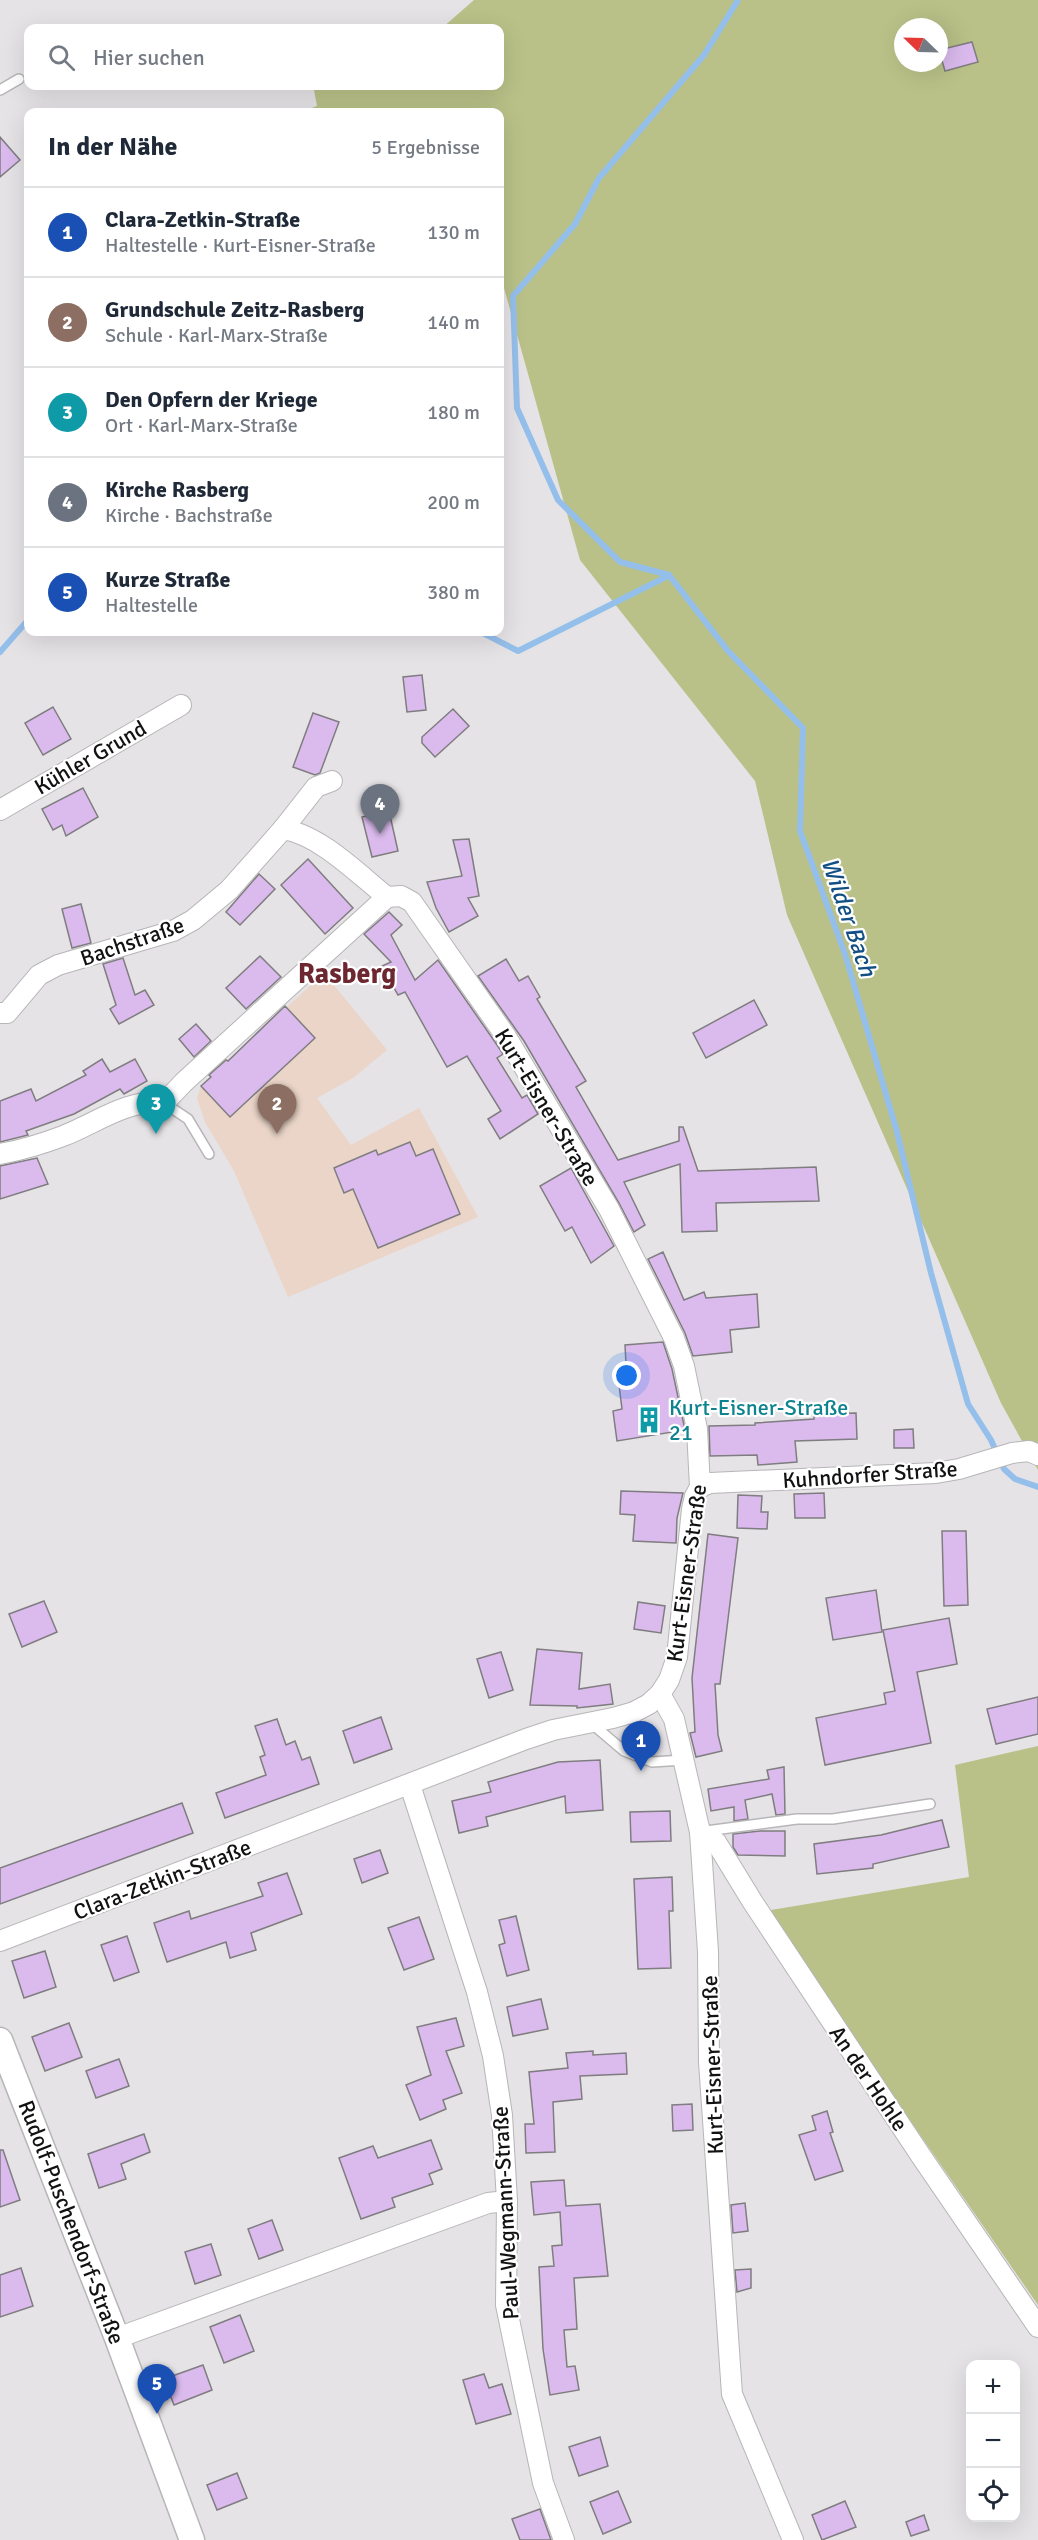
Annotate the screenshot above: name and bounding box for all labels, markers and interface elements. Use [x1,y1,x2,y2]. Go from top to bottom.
north arrow [894,18,948,72]
search box [24,24,504,90]
icon: search [45,41,78,74]
text: Hier suchen [93,44,205,71]
text: In der Nähe [48,131,178,163]
text: 5 Ergebnisse [371,135,480,160]
text: Clara-Zetkin-Straße [105,206,300,233]
text: 1 [62,220,73,245]
text: 130 m [427,220,480,245]
text: Haltestelle · Kurt-Eisner-Straße [105,233,376,258]
text: Grundschule Zeitz-Rasberg [105,296,364,323]
text: 2 [62,310,73,335]
text: 140 m [427,310,480,335]
text: Schule · Karl-Marx-Straße [105,323,328,348]
text: Den Opfern der Kriege [105,386,318,413]
text: 3 [62,400,73,425]
text: 180 m [427,400,480,425]
text: Ort · Karl-Marx-Straße [105,413,298,438]
text: Kirche Rasberg [105,476,249,503]
text: 4 [62,490,73,515]
text: 200 m [427,490,480,515]
text: Kirche · Bachstraße [105,503,273,528]
text: Kurze Straße [105,566,230,593]
text: 5 [62,580,73,605]
text: 380 m [427,580,480,605]
text: Haltestelle [105,593,198,618]
street label: Kühler Grund [29,715,151,800]
pin: 4 [360,784,400,834]
water label: Wilder Bach [815,854,884,981]
street label: Bachstraße [77,911,188,972]
district label: Rasberg [298,957,396,991]
street label: Kurt-Eisner-Straße [489,1023,604,1191]
pin: 3 [136,1084,176,1134]
pin: 2 [258,1084,296,1134]
your location [612,1361,641,1390]
place label: Kurt-Eisner-Straße 21 [669,1394,848,1446]
building icon: Kurt-Eisner-Straße 21 [634,1405,664,1435]
street label: Kuhndorfer Straße [782,1455,959,1494]
street label: Kurt-Eisner-Straße [661,1482,712,1664]
pin: 1 [622,1722,660,1771]
street label: Clara-Zetkin-Straße [69,1833,255,1926]
street label: Kurt-Eisner-Straße [696,1975,729,2155]
street label: An der Hohle [823,2020,914,2136]
street label: Rudolf-Puschendorf-Straße [12,2096,131,2348]
street label: Paul-Wegmann-Straße [486,2106,525,2320]
map controls [966,2360,1020,2522]
button: + [966,2360,1020,2414]
pin: 5 [138,2364,176,2414]
button: − [966,2414,1020,2468]
button: locate [966,2468,1020,2522]

